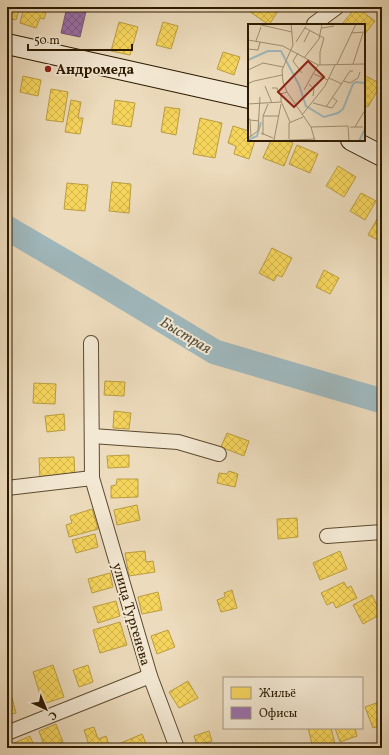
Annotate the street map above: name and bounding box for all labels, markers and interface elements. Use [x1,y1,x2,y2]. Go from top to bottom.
inset map [248,24,365,141]
scale bar [28,26,132,52]
text: 50 m [34,33,60,49]
place label: Андромеда [56,61,135,80]
marker: Андромеда [43,64,53,74]
water label: Быстрая [156,313,215,360]
street label: улица Тургенева [107,561,154,668]
legend [223,677,363,729]
text: Жильё [259,686,296,702]
north arrow [26,689,66,729]
text: Офисы [259,706,298,722]
text: С [44,707,60,723]

